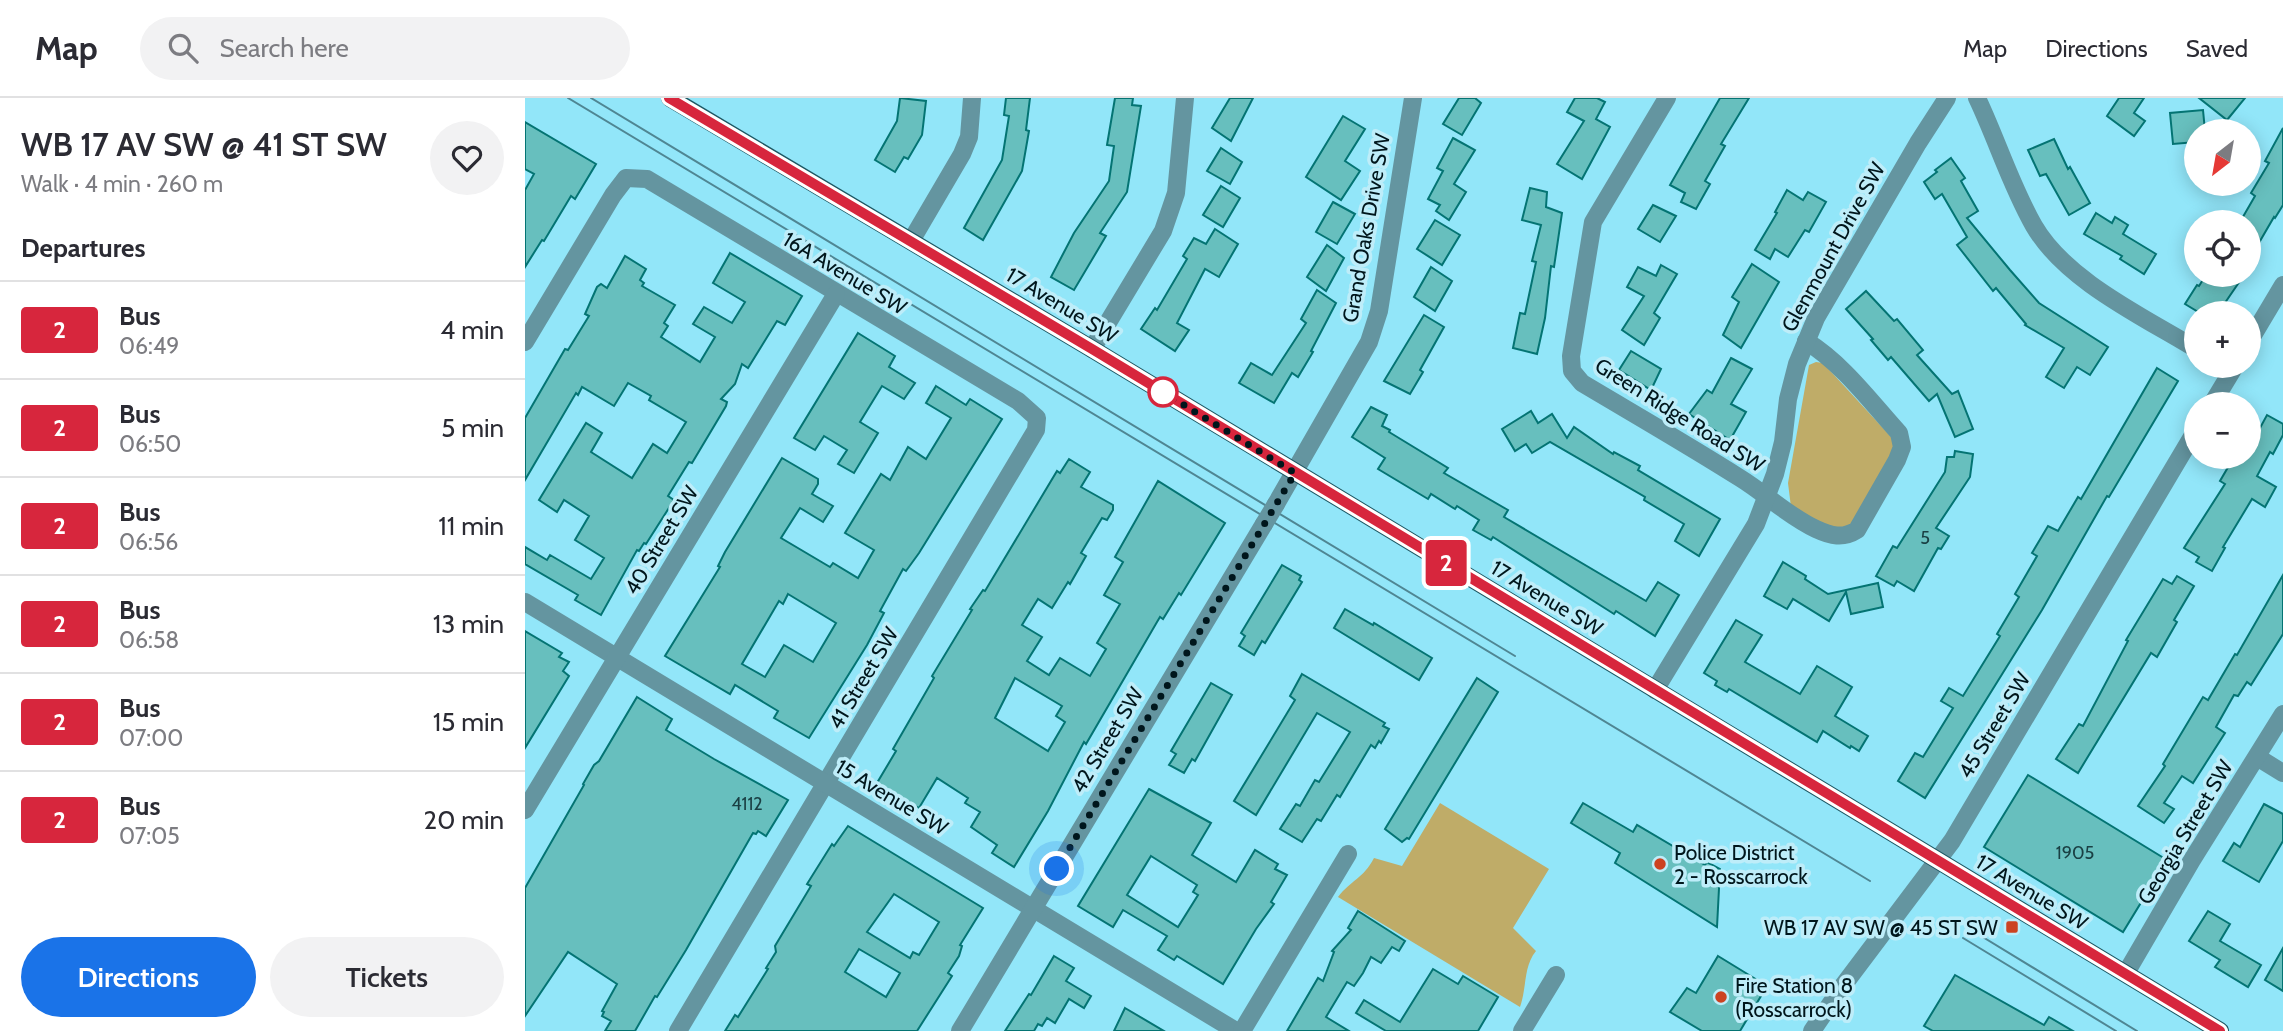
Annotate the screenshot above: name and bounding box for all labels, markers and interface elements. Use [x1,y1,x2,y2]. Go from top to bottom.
search box [140,17,630,80]
text: Map [35,28,98,68]
icon: search [164,29,202,67]
text: Search here [220,32,349,64]
text: Map [1963,34,2007,63]
text: Directions [2045,34,2148,63]
text: Saved [2186,34,2248,63]
north arrow [2184,119,2261,196]
map controls [2184,119,2261,469]
button: heart [430,121,504,195]
text: WB 17 AV SW @ 41 ST SW [21,124,387,164]
street label: Grand Oaks Drive SW [1337,131,1395,324]
street label: Glenmount Drive SW [1776,158,1890,336]
text: Walk · 4 min · 260 m [21,170,223,198]
button: locate [2184,210,2261,287]
street label: 16A Avenue SW [779,226,911,320]
text: Departures [21,232,145,264]
street label: 17 Avenue SW [1002,262,1122,348]
text: Bus [119,300,160,332]
button: + [2184,301,2261,378]
text: 4 min [440,314,504,346]
text: 2 [53,315,66,344]
text: 06:49 [119,332,179,360]
street label: Green Ridge Road SW [1591,353,1770,477]
unlabelled marker [1148,377,1178,407]
button: − [2184,392,2261,469]
text: Bus [119,398,160,430]
text: 5 min [441,412,504,444]
text: 2 [53,413,66,442]
text: 06:50 [119,430,181,458]
street label: 40 Street SW [619,481,703,599]
text: Bus [119,496,160,528]
text: 11 min [438,510,504,542]
text: 2 [53,511,66,540]
house number: 5 [1920,527,1930,549]
text: 06:56 [119,528,178,556]
line badge: 2 [1423,540,1469,586]
text: 2 [1440,548,1452,577]
street label: 17 Avenue SW [1487,555,1607,641]
text: Bus [119,594,160,626]
text: 13 min [433,608,504,640]
text: 2 [53,609,66,638]
street label: 41 Street SW [823,622,903,734]
text: 06:58 [119,626,179,654]
street label: 45 Street SW [1953,667,2035,782]
street label: 42 Street SW [1066,683,1148,797]
text: Bus [119,692,160,724]
text: 15 min [433,706,504,738]
text: 2 [53,707,66,736]
text: 07:00 [119,724,183,752]
street label: 15 Avenue SW [831,754,953,840]
street label: Georgia Street SW [2132,755,2238,909]
text: Bus [119,790,160,822]
house number: 4112 [731,793,763,815]
text: 20 min [424,804,504,836]
text: 2 [53,805,66,834]
text: 07:05 [119,822,180,850]
place label: Police District 2 - Rosscarrock [1674,840,1808,889]
house number: 1905 [2056,842,2094,864]
street label: 17 Avenue SW [1972,849,2092,935]
your location [1039,851,1074,886]
marker: Police District 2 - Rosscarrock [1652,856,1668,872]
place label: WB 17 AV SW @ 45 ST SW [1764,915,1998,940]
marker: WB 17 AV SW @ 45 ST SW [2004,919,2020,935]
button: Directions [21,937,256,1017]
button: Tickets [270,937,504,1017]
place label: Fire Station 8 (Rosscarrock) [1735,973,1853,1022]
marker: Fire Station 8 (Rosscarrock) [1713,989,1729,1005]

